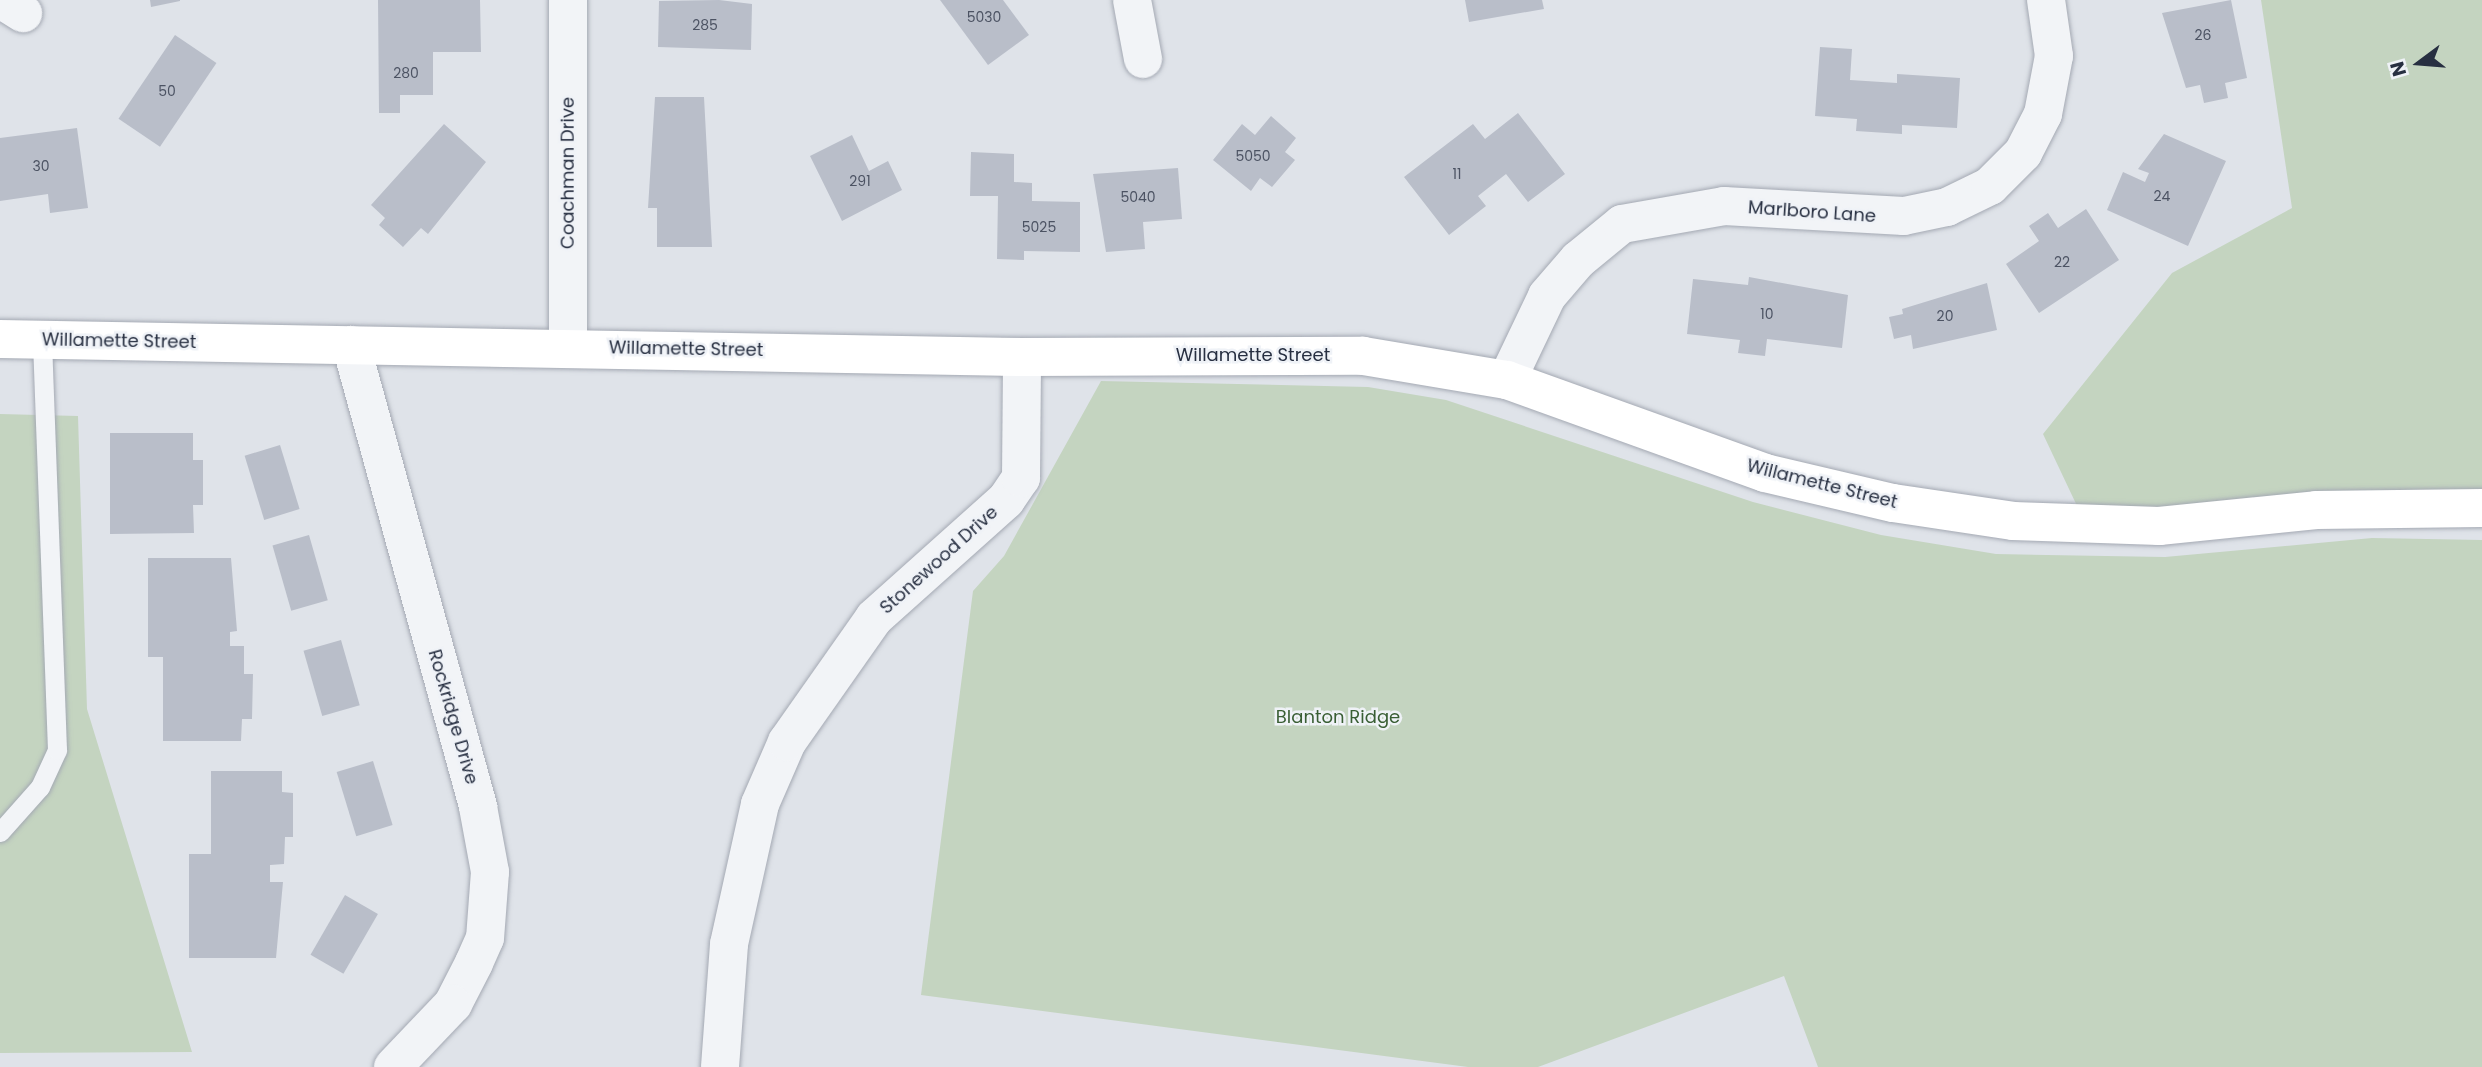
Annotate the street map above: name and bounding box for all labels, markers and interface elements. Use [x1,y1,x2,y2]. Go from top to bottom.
house number: 5030 [967,9,1001,25]
house number: 285 [692,17,718,33]
house number: 26 [2195,27,2211,43]
north arrow [2384,28,2454,98]
text: N [2383,58,2413,80]
house number: 280 [393,65,419,81]
house number: 50 [158,83,176,99]
street label: Coachman Drive [557,97,579,249]
house number: 5050 [1235,148,1271,164]
house number: 30 [32,158,50,174]
house number: 11 [1453,166,1461,182]
house number: 291 [849,173,871,189]
house number: 24 [2154,188,2170,204]
house number: 5040 [1120,189,1156,205]
street label: Marlboro Lane [1747,197,1877,227]
house number: 5025 [1022,219,1056,235]
house number: 22 [2054,254,2070,270]
house number: 10 [1760,306,1774,322]
house number: 20 [1937,308,1953,324]
street label: Willamette Street [42,329,196,353]
street label: Willamette Street [609,337,763,361]
street label: Willamette Street [1176,344,1330,366]
street label: Willamette Street [1744,455,1900,513]
street label: Stonewood Drive [876,501,1002,619]
street label: Rockridge Drive [423,647,483,787]
park label: Blanton Ridge [1276,706,1400,728]

